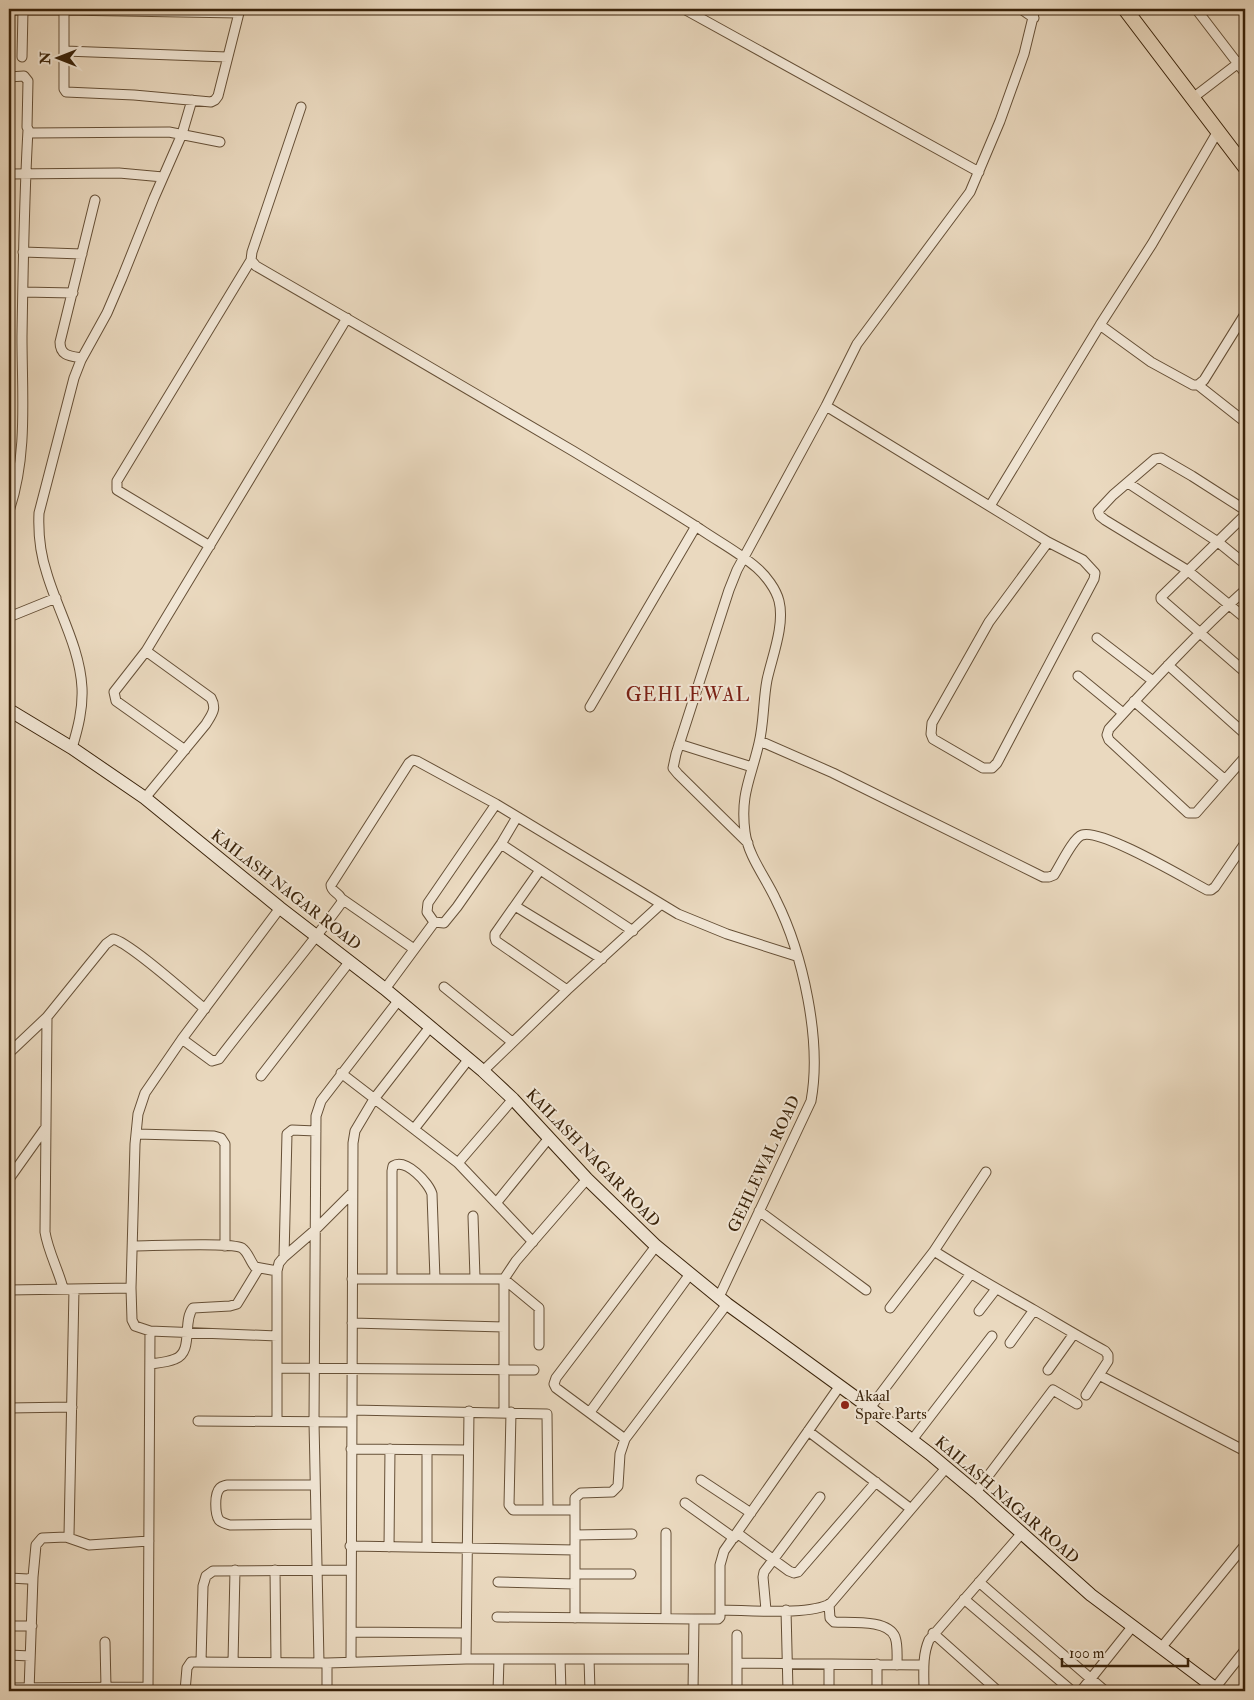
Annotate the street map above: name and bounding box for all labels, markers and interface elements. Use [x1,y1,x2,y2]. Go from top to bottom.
north arrow [32,32,82,82]
text: N [37,51,54,65]
district label: GEHLEWAL [626,683,750,707]
street label: KAILASH NAGAR ROAD [207,825,365,955]
street label: KAILASH NAGAR ROAD [522,1085,664,1231]
street label: GEHLEWAL ROAD [723,1092,805,1236]
place label: Akaal Spare Parts [854,1386,927,1425]
marker: Akaal Spare Parts [839,1399,851,1411]
street label: KAILASH NAGAR ROAD [931,1432,1083,1568]
scale bar [1062,1635,1188,1667]
text: 100 m [1069,1644,1105,1663]

